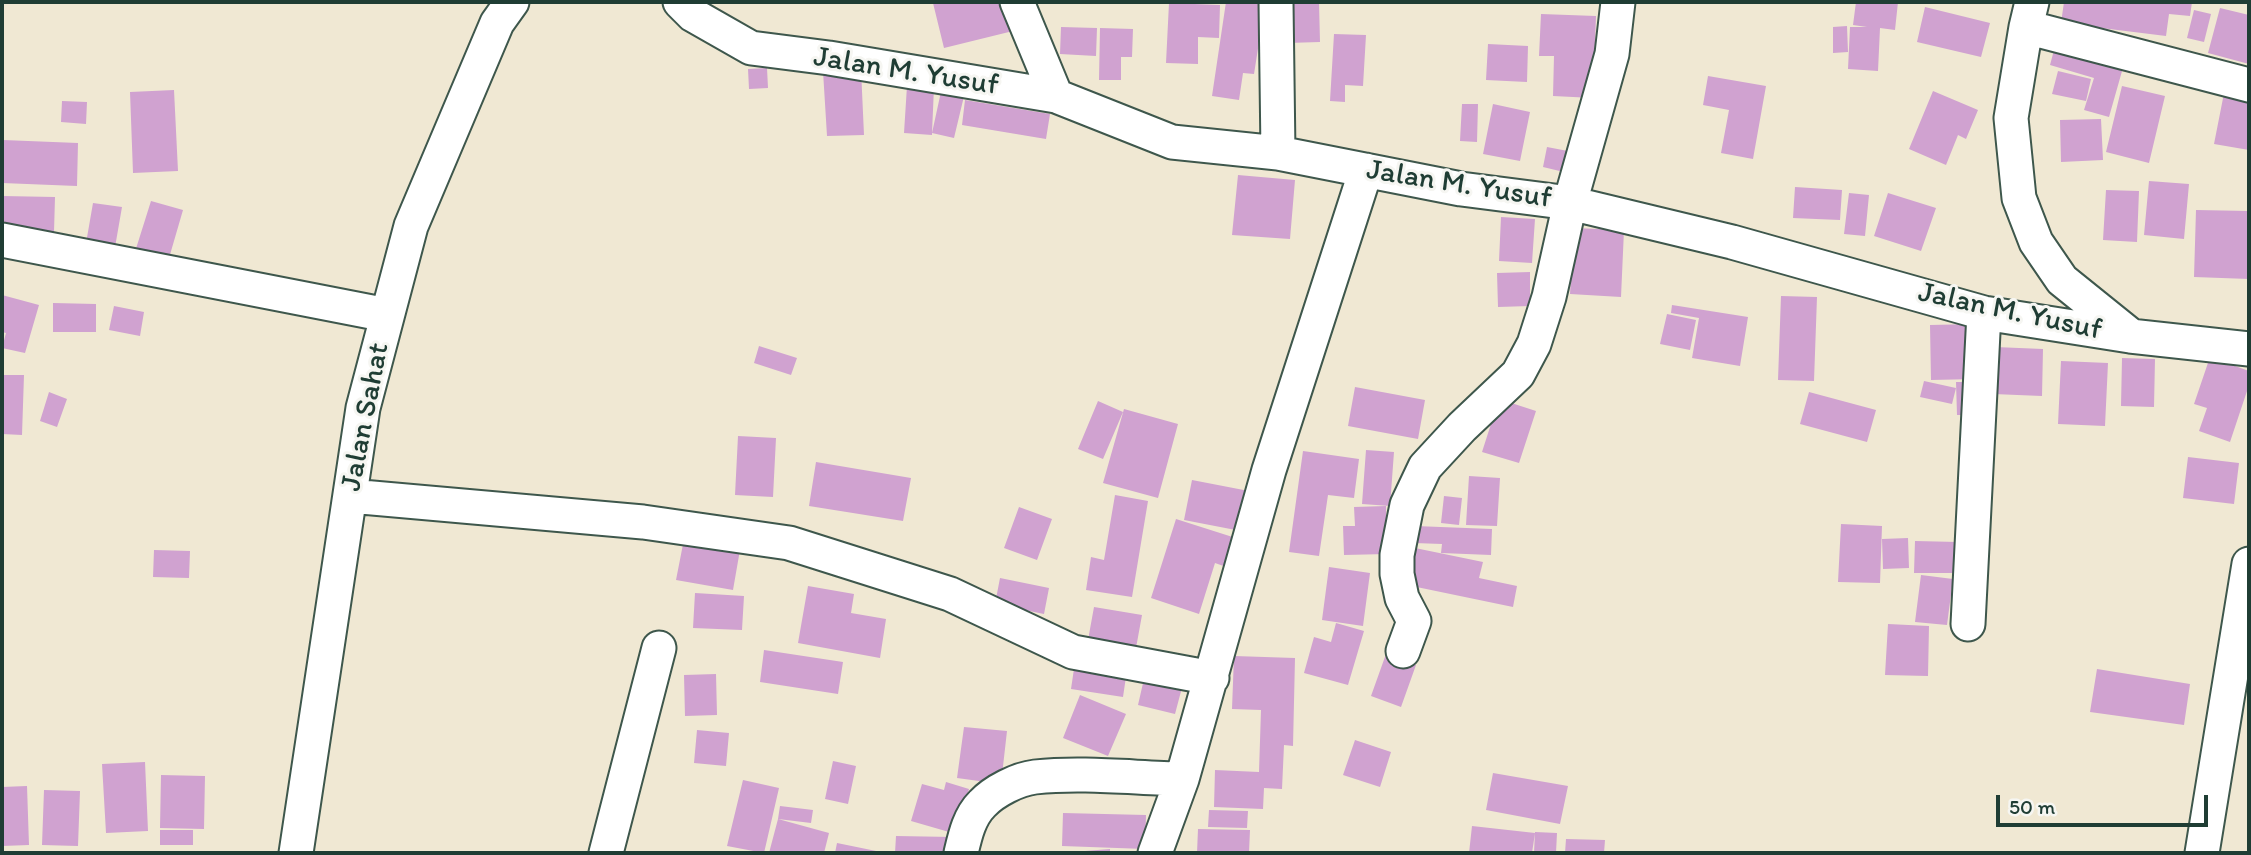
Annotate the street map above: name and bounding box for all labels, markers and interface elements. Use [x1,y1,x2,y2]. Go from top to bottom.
street label: Jalan M. Yusuf [811,40,1001,104]
street label: Jalan M. Yusuf [1364,153,1554,217]
street label: Jalan M. Yusuf [1915,275,2105,349]
street label: Jalan Sahat [334,340,398,494]
scale bar [1999,782,2211,826]
text: 50 m [2009,794,2055,819]

